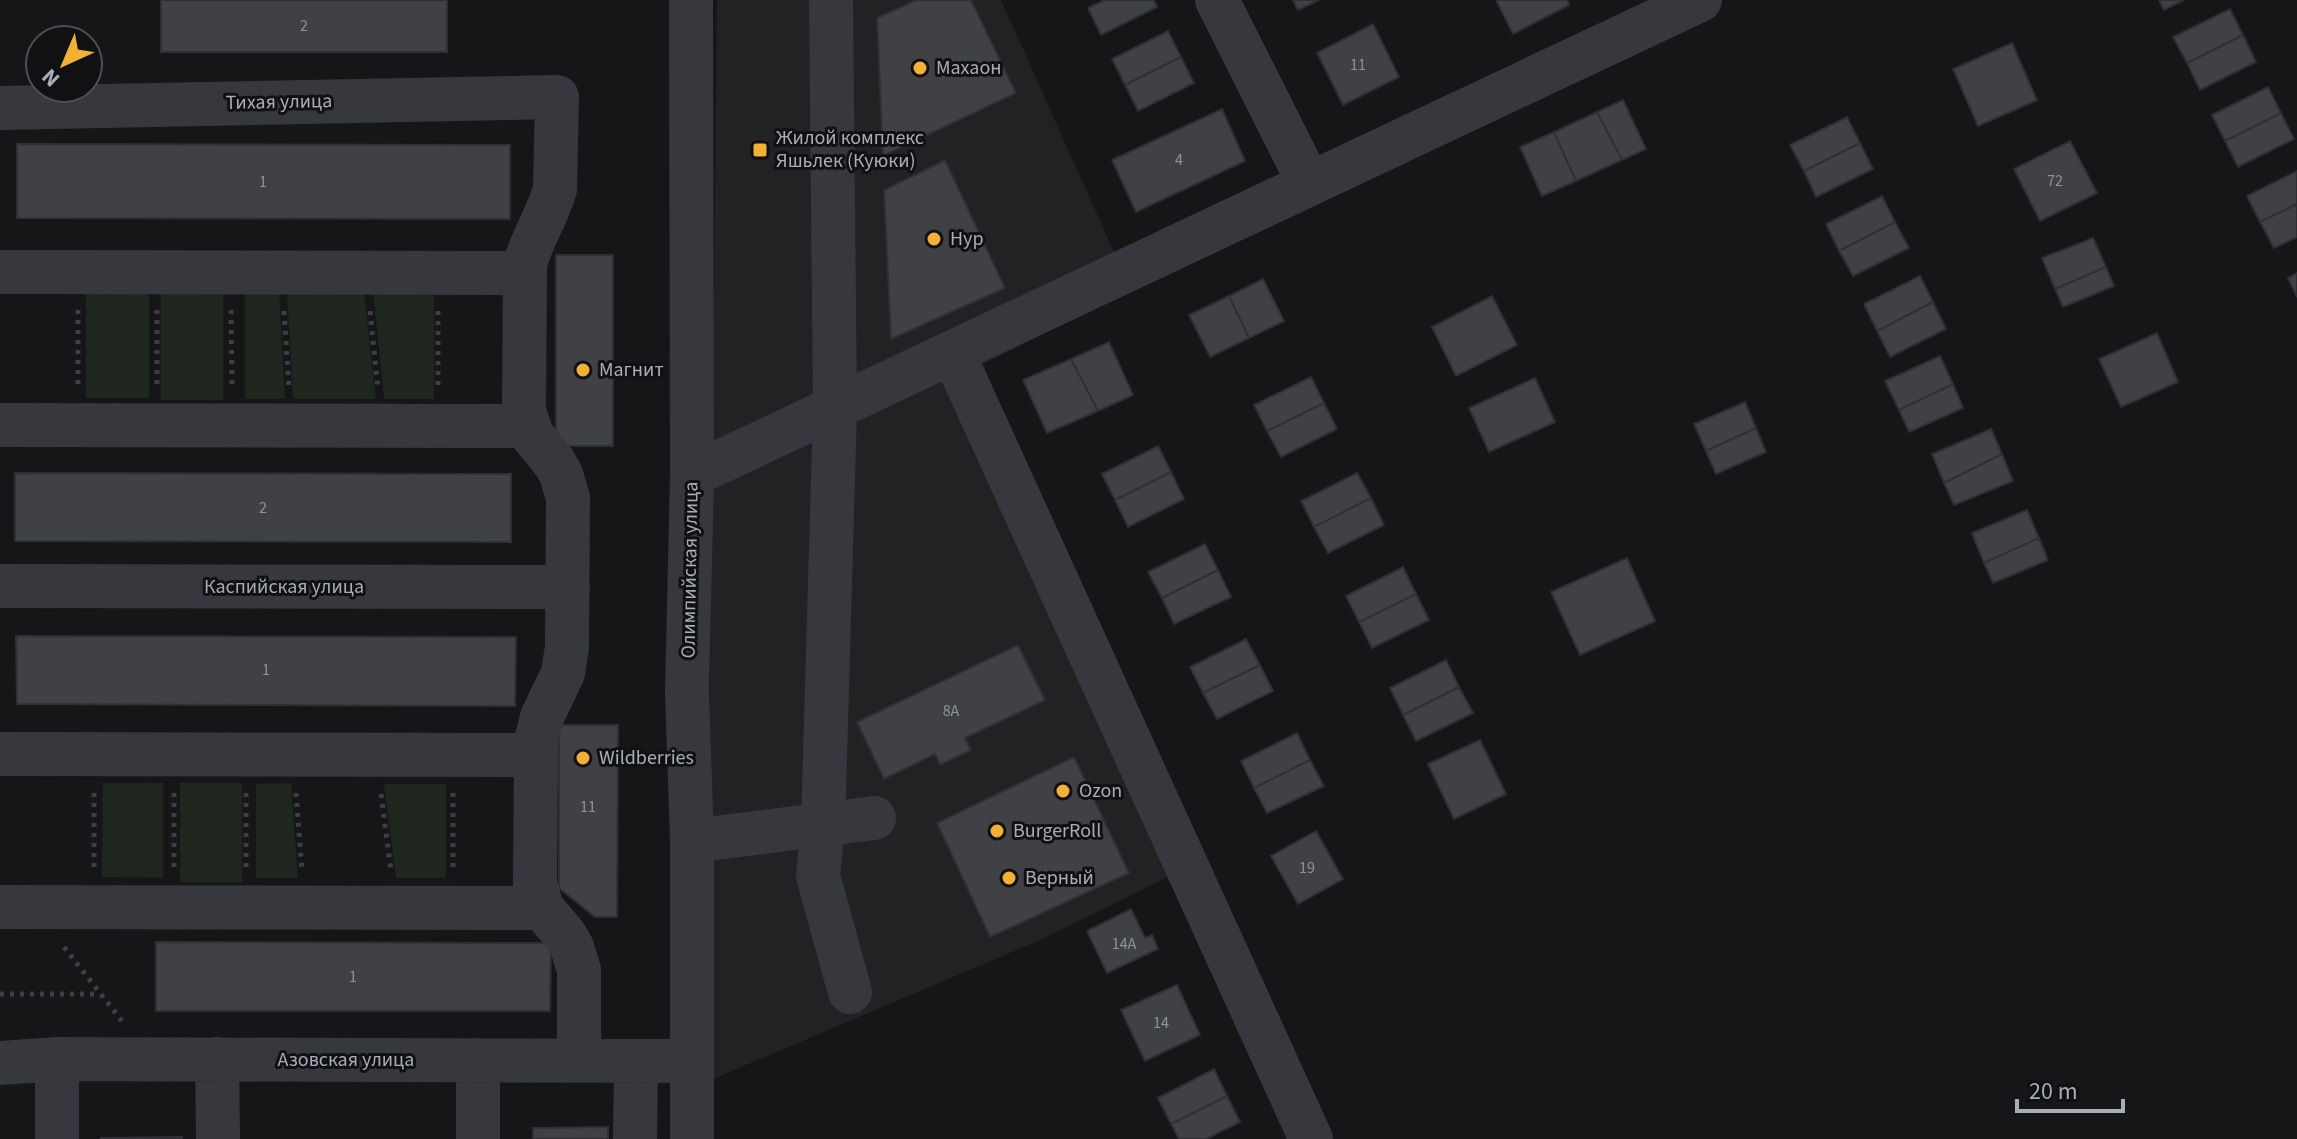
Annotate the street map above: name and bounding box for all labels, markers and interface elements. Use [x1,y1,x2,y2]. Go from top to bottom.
house number: 2 [300,15,308,37]
north arrow [24,24,104,104]
place label: Махаон [936,54,1002,82]
house number: 11 [1350,54,1366,76]
marker: Махаон [911,59,929,77]
text: N [34,61,67,94]
street label: Тихая улица [225,87,333,117]
place label: Жилой комплекс Яшьлек (Куюки) [776,124,924,175]
marker: Жилой комплекс Яшьлек (Куюки) [751,141,769,159]
house number: 4 [1175,149,1183,171]
house number: 72 [2047,170,2063,192]
house number: 1 [259,171,267,193]
place label: Нур [950,225,983,253]
marker: Нур [925,230,943,248]
place label: Магнит [599,356,664,384]
marker: Магнит [574,361,592,379]
street label: Олимпийская улица [674,481,706,659]
house number: 2 [259,497,267,519]
street label: Каспийская улица [204,573,364,601]
house number: 1 [262,659,270,681]
house number: 8А [943,700,960,722]
place label: Wildberries [599,744,694,772]
marker: Wildberries [574,749,592,767]
place label: Ozon [1079,777,1122,805]
marker: Ozon [1054,782,1072,800]
house number: 11 [580,796,596,818]
place label: BurgerRoll [1013,817,1101,845]
marker: BurgerRoll [988,822,1006,840]
house number: 19 [1299,857,1315,879]
place label: Верный [1025,864,1094,892]
marker: Верный [1000,869,1018,887]
house number: 14А [1112,933,1137,955]
house number: 1 [349,966,357,988]
house number: 14 [1153,1012,1169,1034]
street label: Азовская улица [278,1046,414,1074]
scale bar [2017,1063,2123,1113]
text: 20 m [2029,1074,2078,1109]

